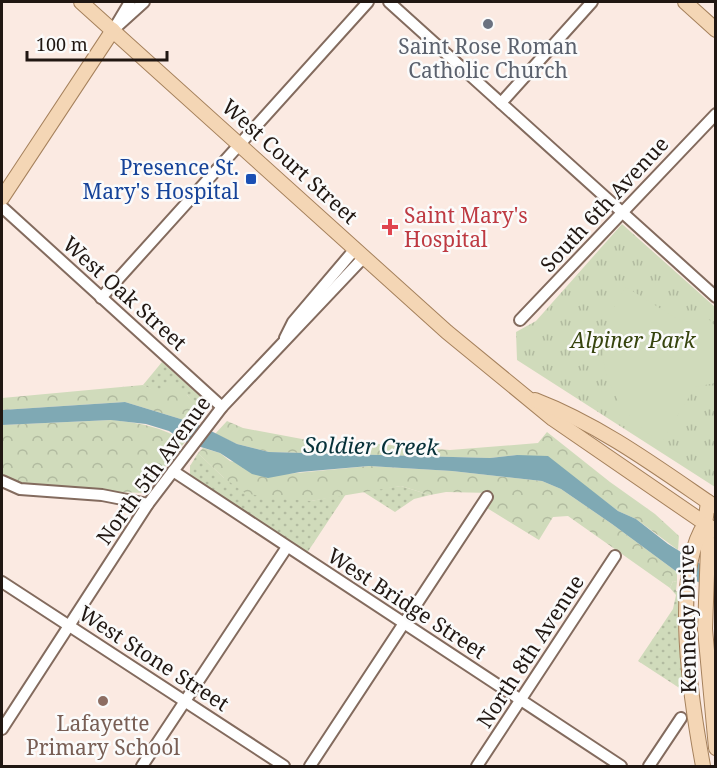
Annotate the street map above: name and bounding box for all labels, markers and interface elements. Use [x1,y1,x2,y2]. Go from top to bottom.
marker: Saint Rose Roman Catholic Church [481,17,495,31]
scale bar [27,24,166,62]
text: 100 m [36,32,88,56]
place label: Saint Rose Roman Catholic Church [398,32,578,84]
street label: West Court Street [216,92,364,230]
street label: South 6th Avenue [534,130,674,278]
place label: Presence St. Mary's Hospital [83,153,239,205]
marker: Presence St. Mary's Hospital [244,172,258,186]
place label: Saint Mary's Hospital [404,201,528,253]
marker: Saint Mary's Hospital [381,218,399,236]
street label: West Oak Street [57,230,193,356]
park label: Alpiner Park [569,326,696,354]
street label: North 5th Avenue [90,390,216,550]
water label: Soldier Creek [303,429,440,461]
street label: West Bridge Street [322,541,492,665]
street label: Kennedy Drive [672,544,702,694]
street label: North 8th Avenue [470,569,590,733]
street label: West Stone Street [73,599,235,717]
marker: Lafayette Primary School [96,694,110,708]
place label: Lafayette Primary School [26,709,180,761]

